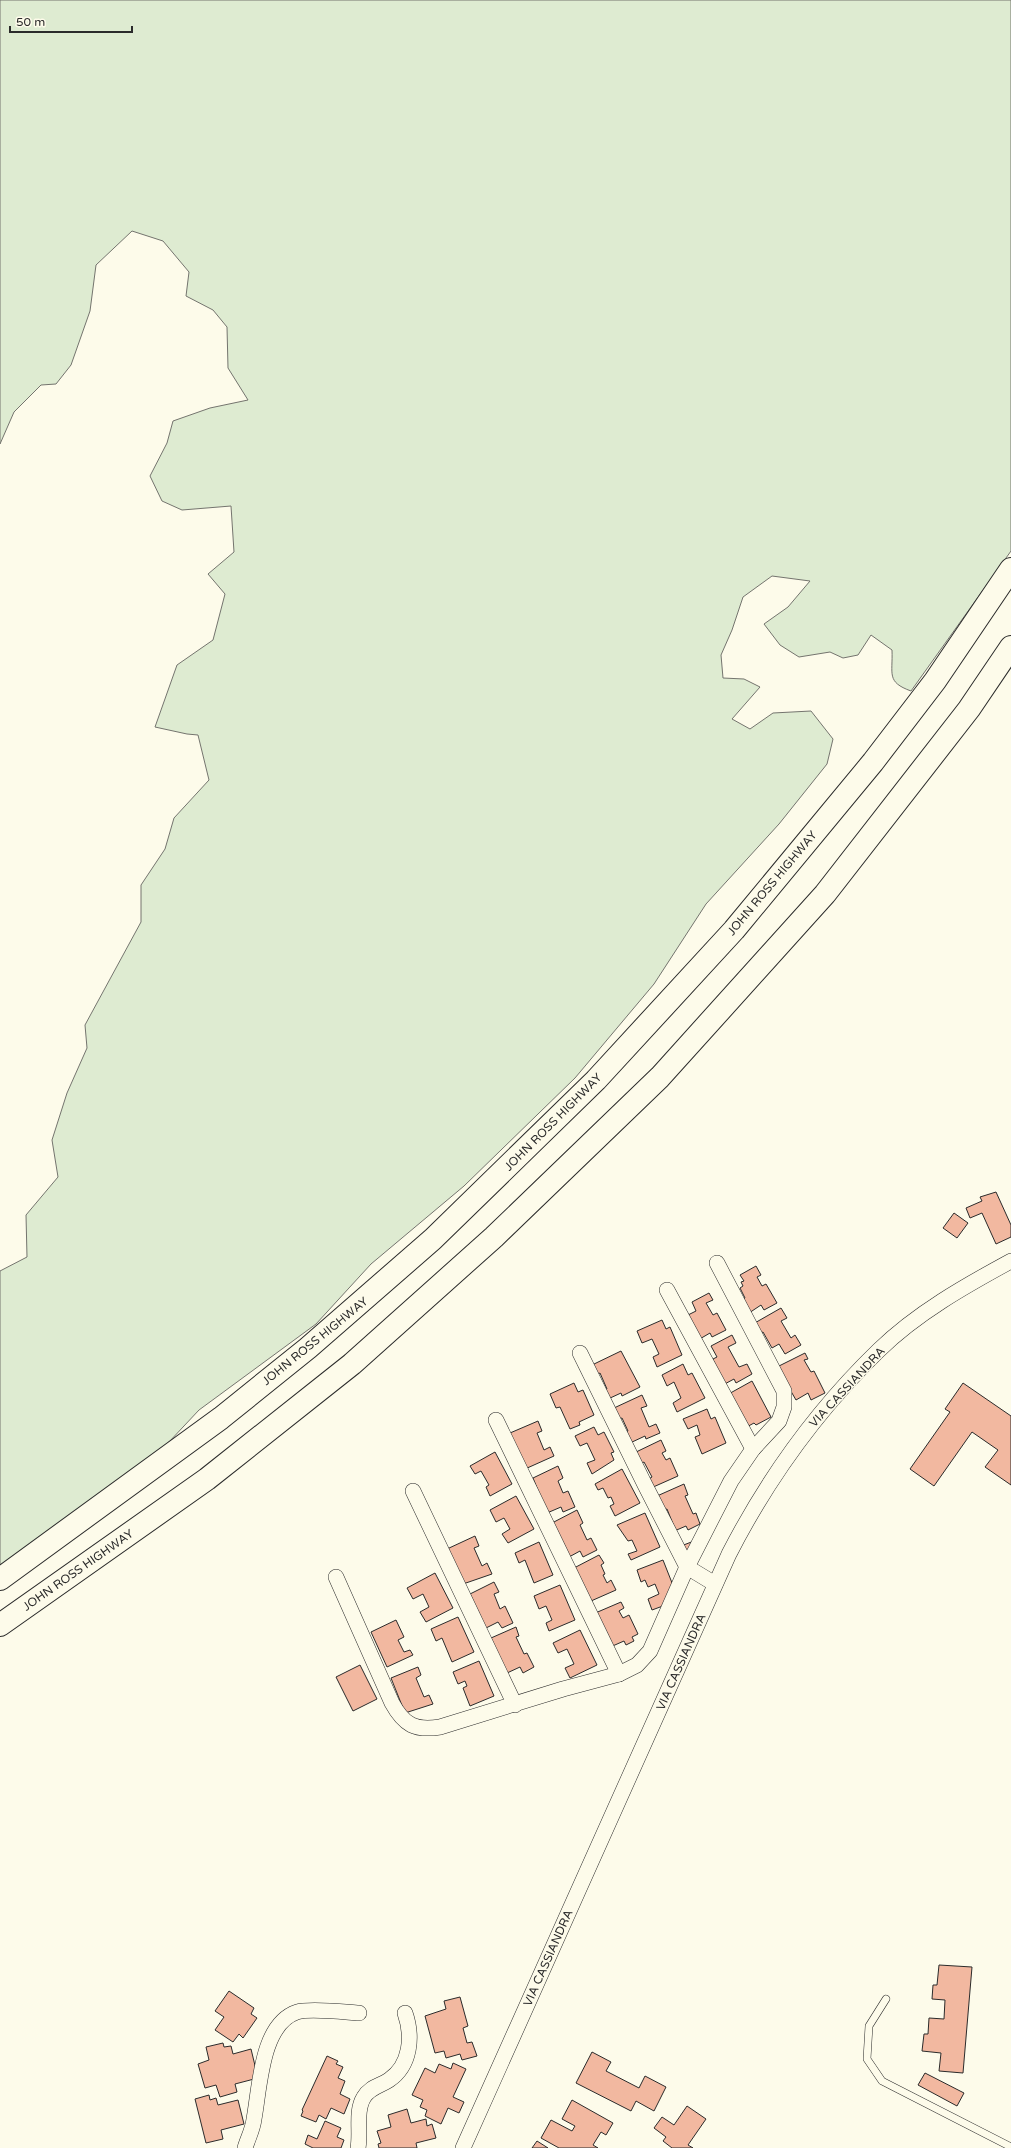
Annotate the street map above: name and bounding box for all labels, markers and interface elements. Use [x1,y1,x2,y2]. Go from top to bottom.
scale bar [10,8,132,34]
text: 50 m [16,15,45,29]
street label: JOHN ROSS HIGHWAY [724,828,820,938]
street label: JOHN ROSS HIGHWAY [501,1070,605,1174]
street label: JOHN ROSS HIGHWAY [259,1294,371,1388]
street label: VIA CASSIANDRA [806,1344,888,1430]
street label: JOHN ROSS HIGHWAY [20,1526,136,1614]
street label: VIA CASSIANDRA [653,1611,709,1713]
street label: VIA CASSIANDRA [520,1907,576,2009]

